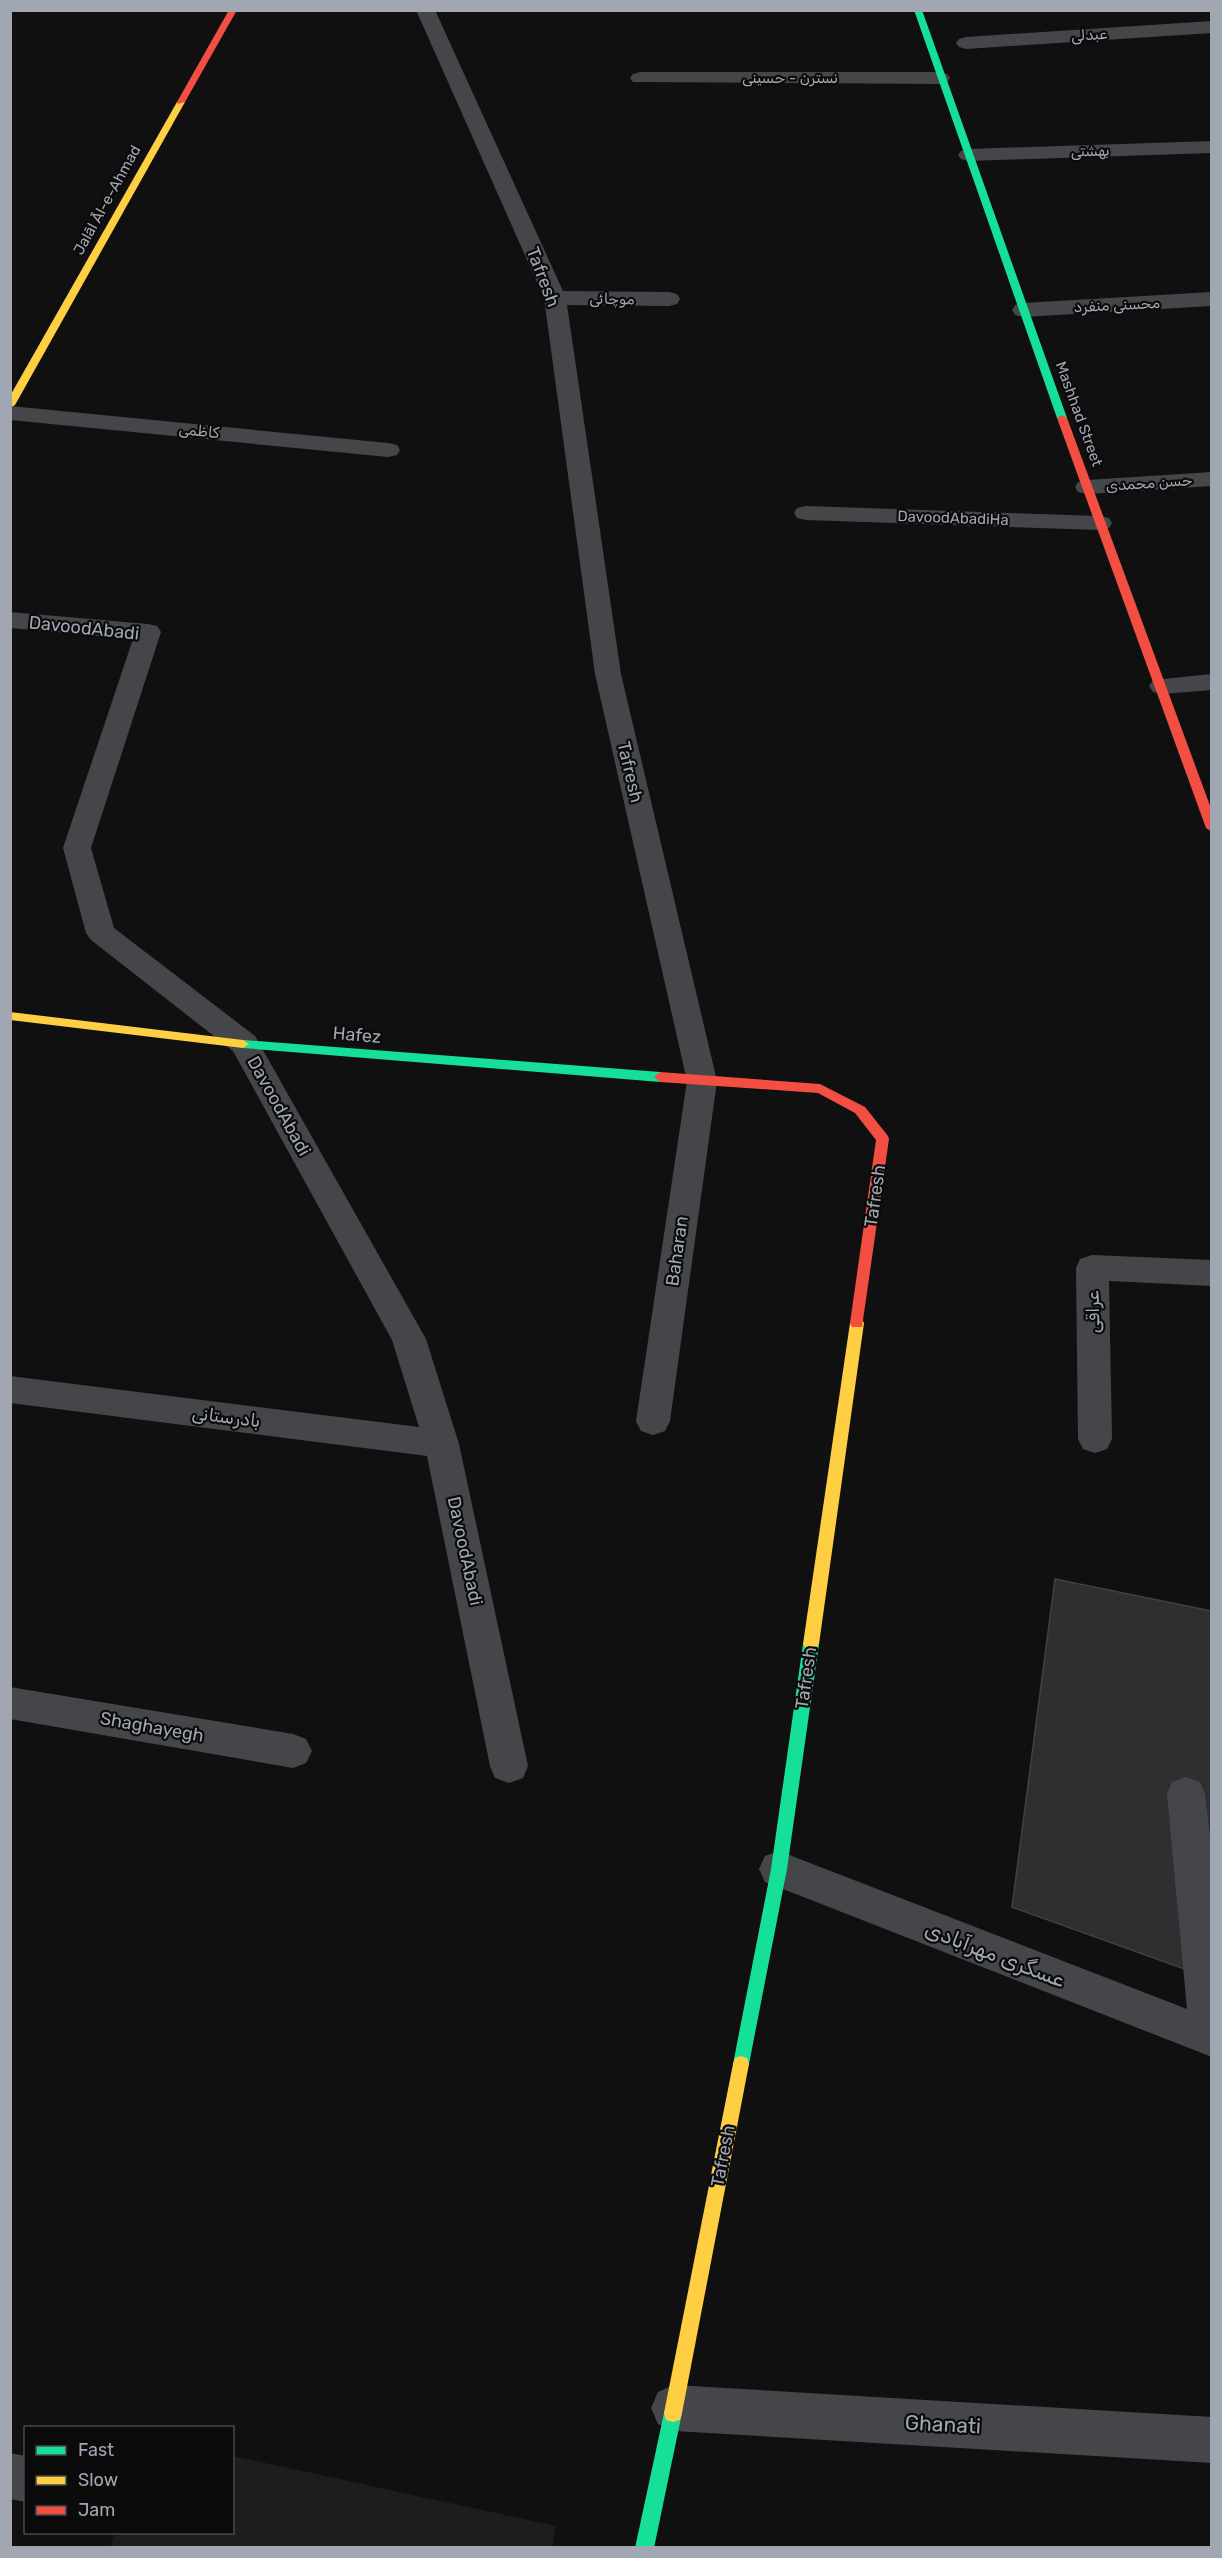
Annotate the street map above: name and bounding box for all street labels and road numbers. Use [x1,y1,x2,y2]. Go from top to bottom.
street label: عبدلی [1070,25,1108,45]
street label: نسترن - حسینی [742,69,838,87]
street label: بهشتی [1070,141,1110,161]
street label: Jalāl Āl-e-Ahmad [69,142,145,258]
street label: Tafresh [522,244,564,310]
street label: موچائی [589,290,635,308]
street label: محسنی منفرد [1073,294,1161,316]
street label: Mashhad Street [1052,359,1106,469]
street label: کاظمی [178,420,220,442]
street label: حسن محمدی [1105,471,1193,495]
street label: DavoodAbadiHa [897,507,1009,529]
street label: DavoodAbadi [28,611,140,645]
street label: Tafresh [612,739,648,805]
street label: Hafez [332,1022,382,1048]
street label: DavoodAbadi [242,1052,316,1160]
street label: Tafresh [860,1164,890,1228]
street label: Baharan [661,1215,693,1287]
street label: عراقی [1082,1290,1104,1334]
street label: بادرستانی [191,1402,261,1432]
street label: DavoodAbadi [443,1494,487,1608]
street label: Tafresh [791,1646,821,1710]
street label: Shaghayegh [98,1707,206,1747]
street label: عسگری مهرآبادی [921,1916,1069,1992]
street label: Tafresh [706,2123,740,2189]
street label: Ghanati [904,2410,982,2438]

